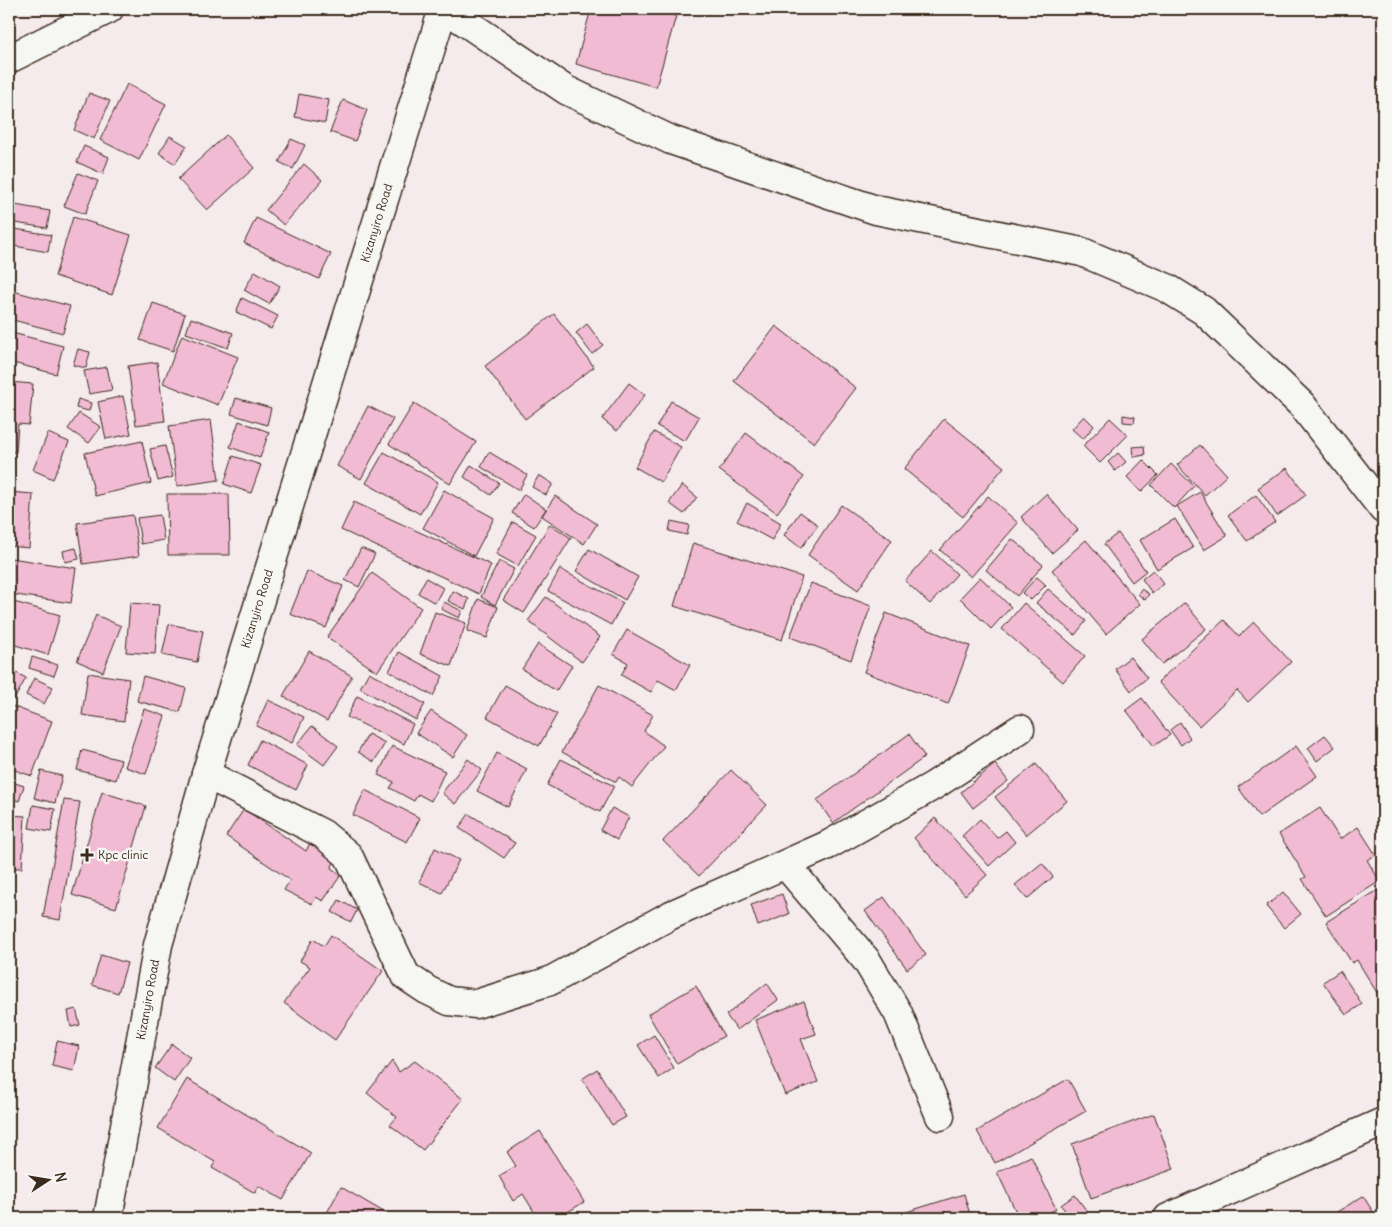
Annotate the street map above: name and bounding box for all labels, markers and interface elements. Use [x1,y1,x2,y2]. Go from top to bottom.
street label: Kizanyiro Road [357,182,395,264]
street label: Kizanyiro Road [237,568,276,650]
place label: Kpc clinic [98,847,148,862]
marker: Kpc clinic [80,848,94,862]
street label: Kizanyiro Road [133,958,162,1041]
north arrow [22,1154,72,1204]
text: N [51,1171,71,1184]

